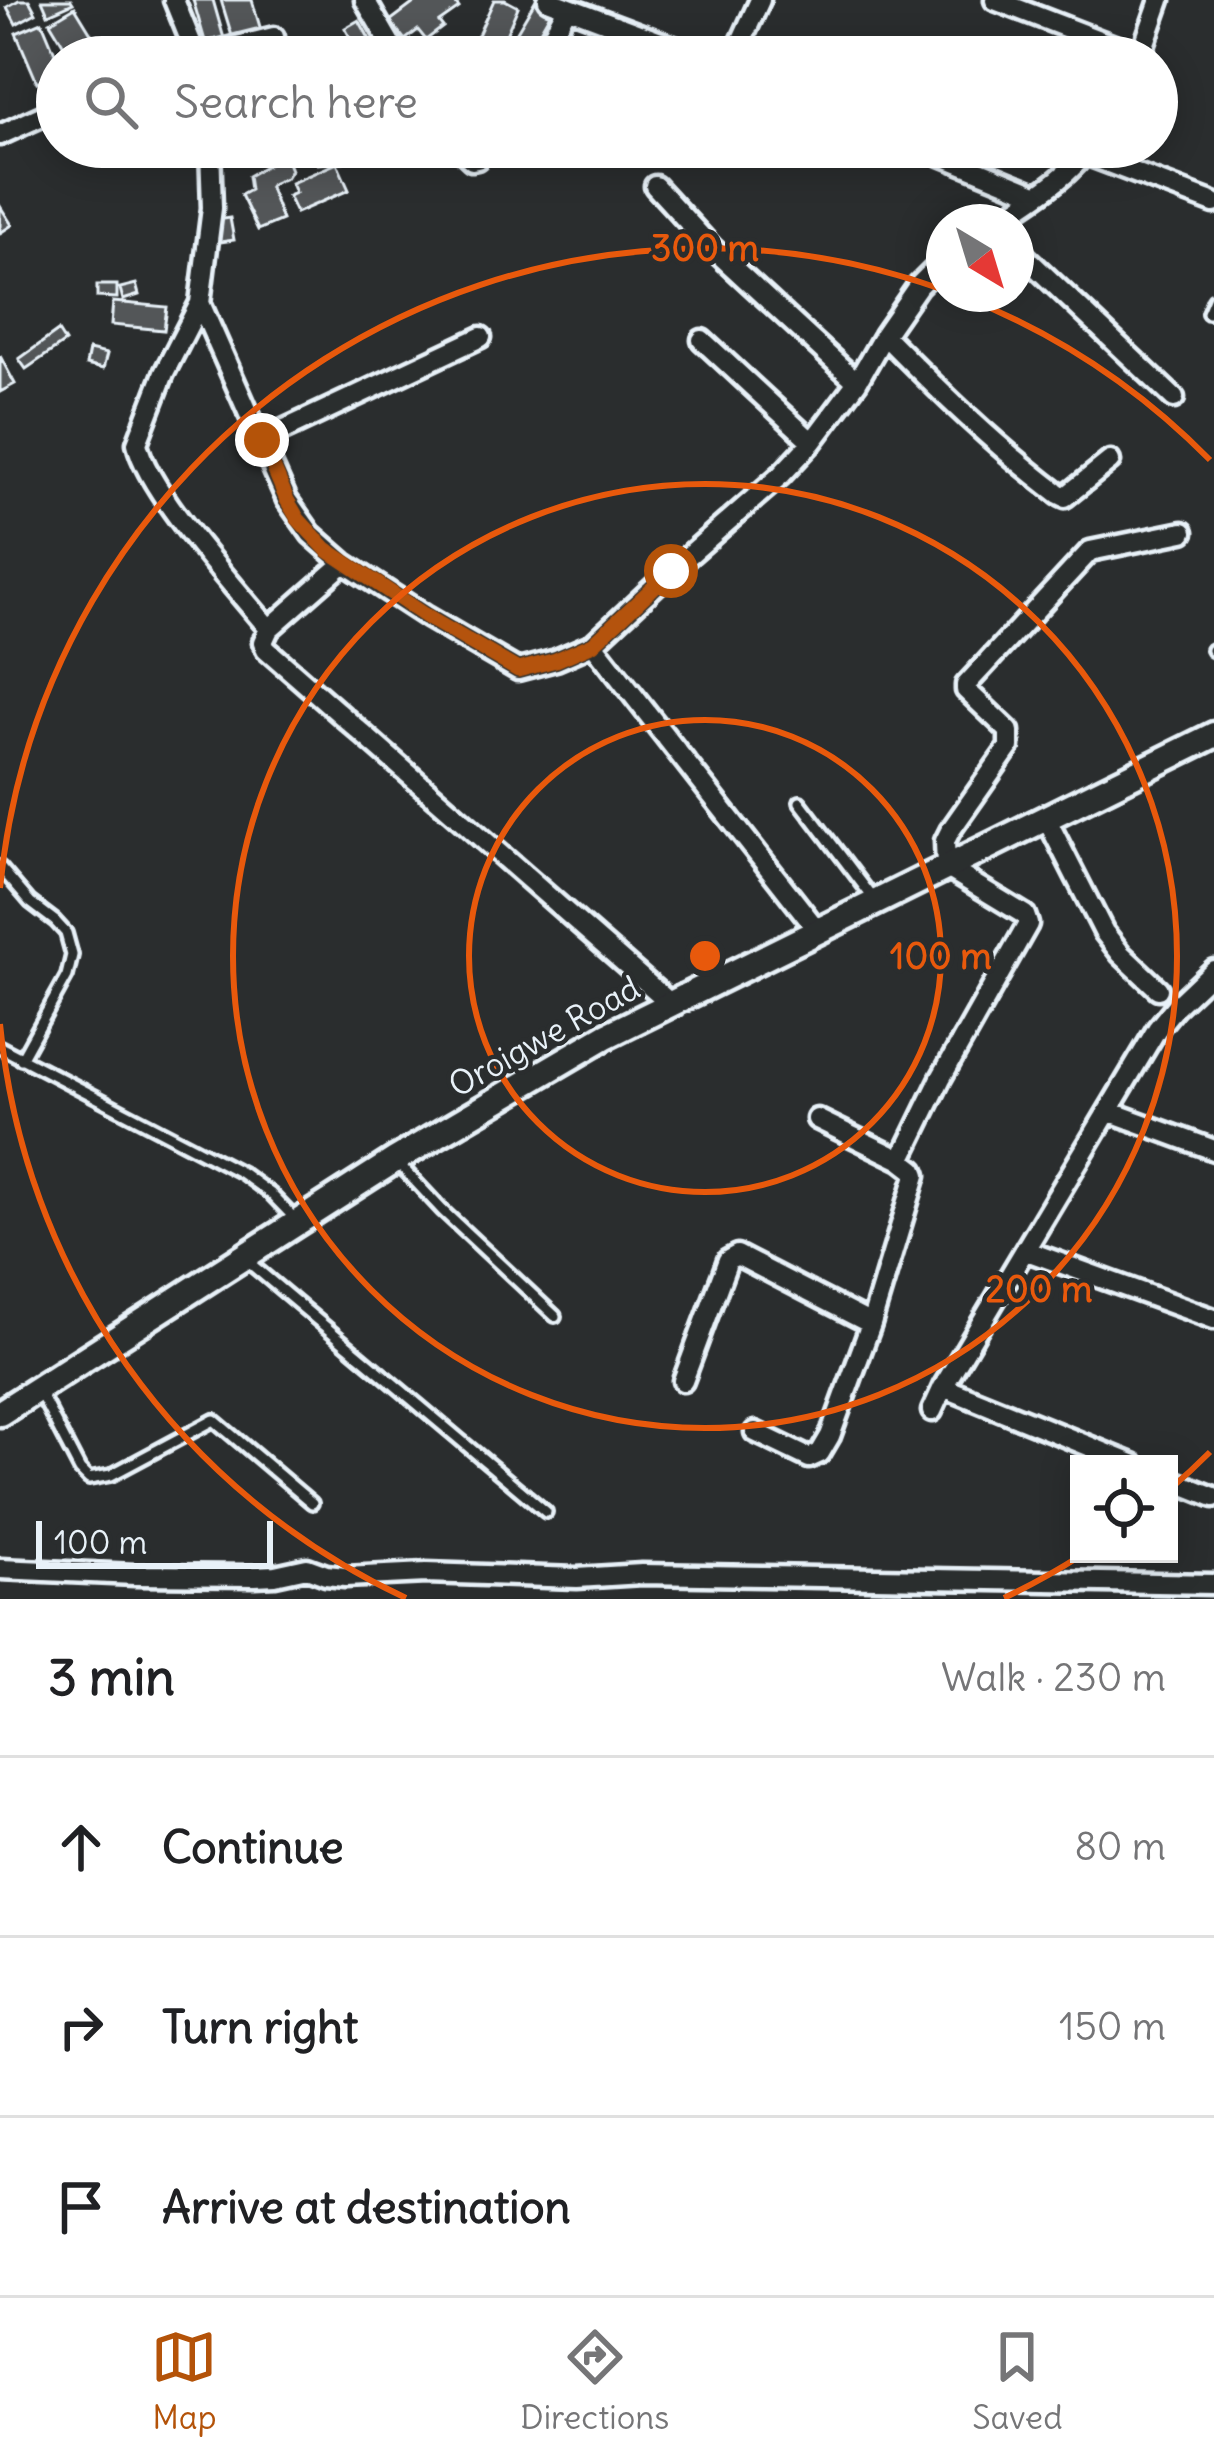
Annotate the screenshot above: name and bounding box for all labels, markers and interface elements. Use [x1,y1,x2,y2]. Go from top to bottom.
search box [36,36,1178,168]
icon: search [78,69,144,135]
text: Search here [174,74,418,130]
north arrow [926,204,1034,312]
text: 300 m [651,226,759,271]
route end [235,413,289,467]
route start [644,544,698,598]
text: 100 m [890,934,992,979]
centre of rings [684,935,726,977]
street label: Oroigwe Road [441,966,647,1106]
text: 200 m [985,1267,1093,1312]
map controls [1070,1455,1178,1563]
button: locate [1070,1455,1178,1563]
scale bar [36,1515,273,1568]
text: 100 m [54,1521,147,1563]
text: 3 min [48,1645,175,1709]
text: Walk · 230 m [941,1653,1166,1702]
icon: ahead [48,1814,114,1880]
text: Continue [162,1819,344,1875]
text: 80 m [1074,1822,1166,1871]
icon: right [48,1994,114,2060]
text: Turn right [162,1999,358,2055]
text: 150 m [1059,2002,1166,2051]
icon: arrive [48,2174,114,2240]
text: Arrive at destination [162,2179,571,2235]
tab: Map [151,2324,217,2438]
tab: Directions [520,2324,669,2438]
tab: Saved [972,2324,1063,2438]

